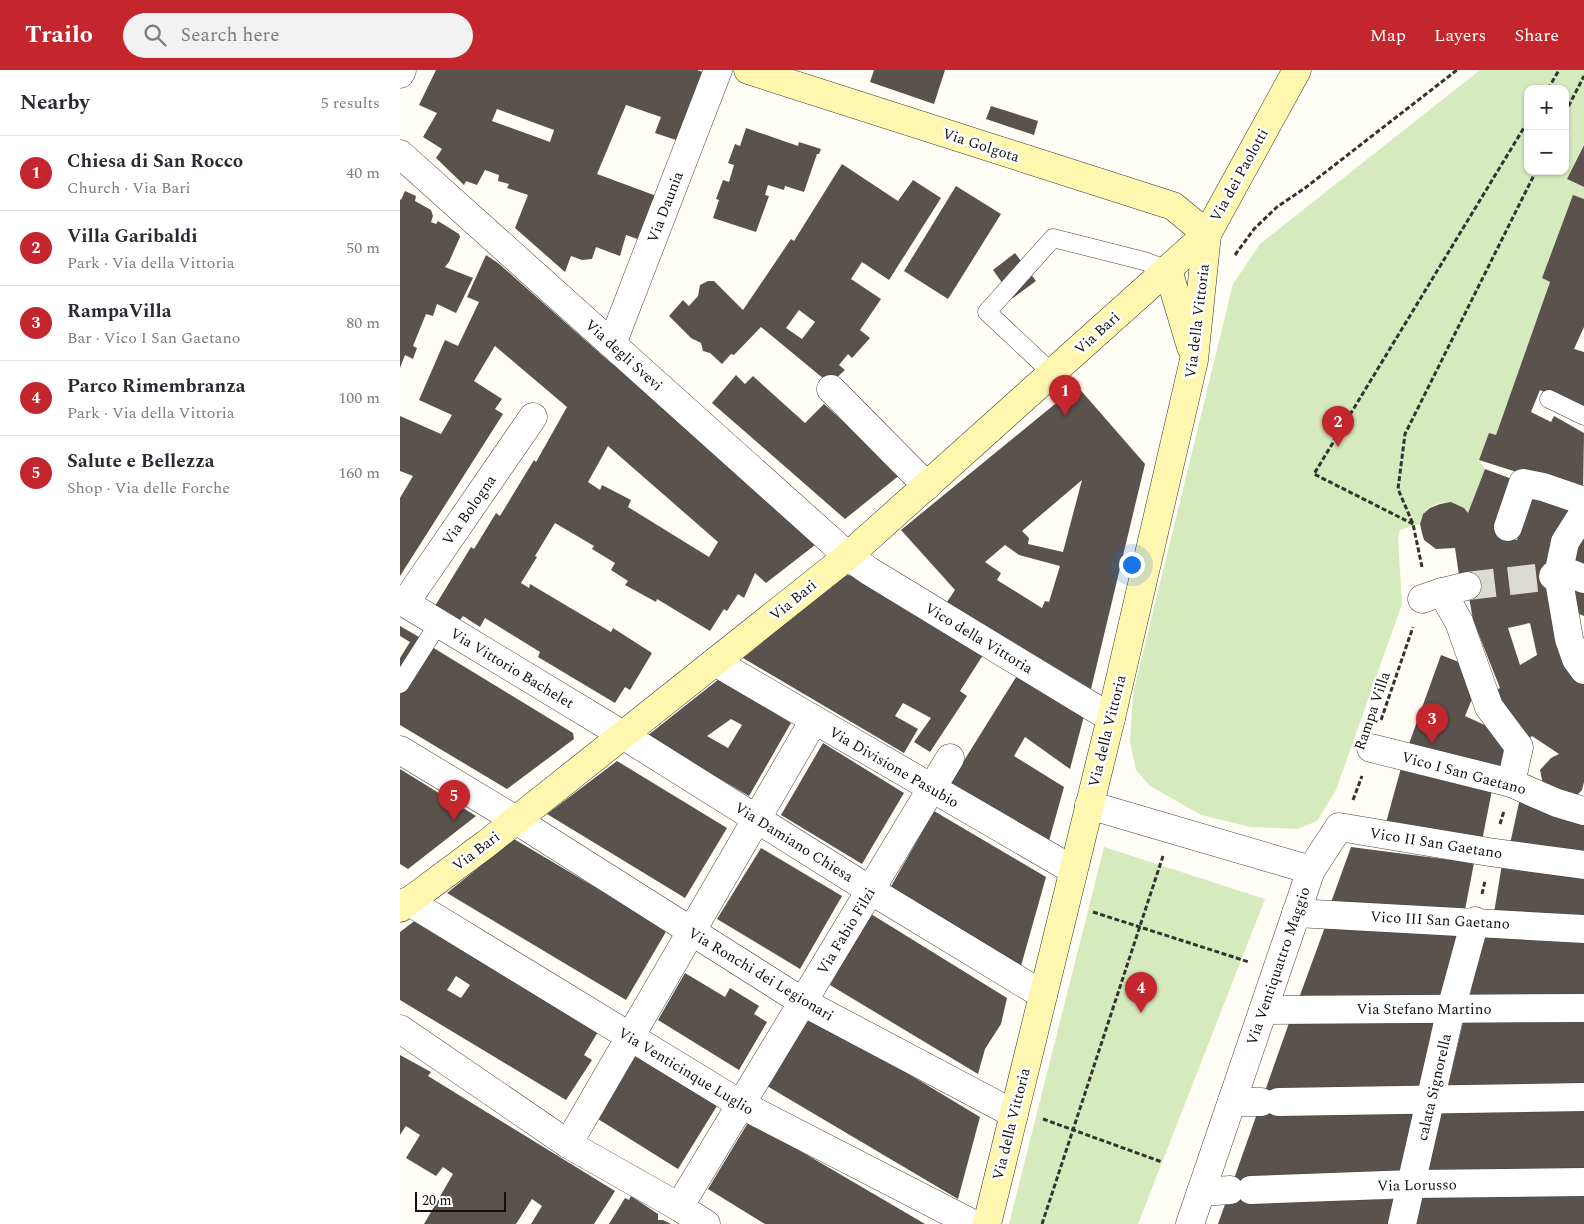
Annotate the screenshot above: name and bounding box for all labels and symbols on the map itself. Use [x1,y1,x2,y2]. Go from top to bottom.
street label: Via Golgota [939,122,1023,169]
street label: Via dei Paolotti [1204,124,1275,226]
street label: Via Daunia [641,167,690,246]
street label: Via della Vittoria [1179,262,1216,380]
street label: Via Bari [1069,307,1125,360]
street label: Via degli Svevi [580,314,668,397]
pin: 1 [1049,375,1081,416]
pin: 2 [1322,406,1354,447]
street label: Via Bologna [437,470,503,550]
your location [1119,552,1145,578]
street label: Via Bari [765,574,822,627]
street label: Vico della Vittoria [920,597,1038,680]
street label: Via Vittorio Bachelet [445,622,578,715]
street label: Rampa Villa [1348,668,1397,754]
street label: Via della Vittoria [1082,672,1133,790]
pin: 3 [1416,703,1448,744]
street label: Via Divisione Pasubio [824,721,963,814]
street label: Vico I San Gaetano [1399,746,1529,801]
pin: 5 [438,780,470,821]
street label: Via Damiano Chiesa [730,796,858,889]
street label: Vico II San Gaetano [1368,822,1504,865]
street label: Via Bari [448,826,505,877]
street label: Via Fabio Filzi [811,883,882,979]
street label: Via Ventiquattro Maggio [1241,884,1316,1049]
street label: Vico III San Gaetano [1370,905,1510,936]
street label: Via Ronchi dei Legionari [684,922,838,1027]
pin: 4 [1125,972,1157,1013]
street label: Via Stefano Martino [1356,998,1492,1021]
street label: Via Venticinque Luglio [613,1022,758,1121]
street label: calata Signorella [1411,1031,1458,1143]
street label: Via della Vittoria [986,1065,1037,1183]
street label: Via Lorusso [1377,1173,1457,1198]
scale bar [415,1189,506,1212]

